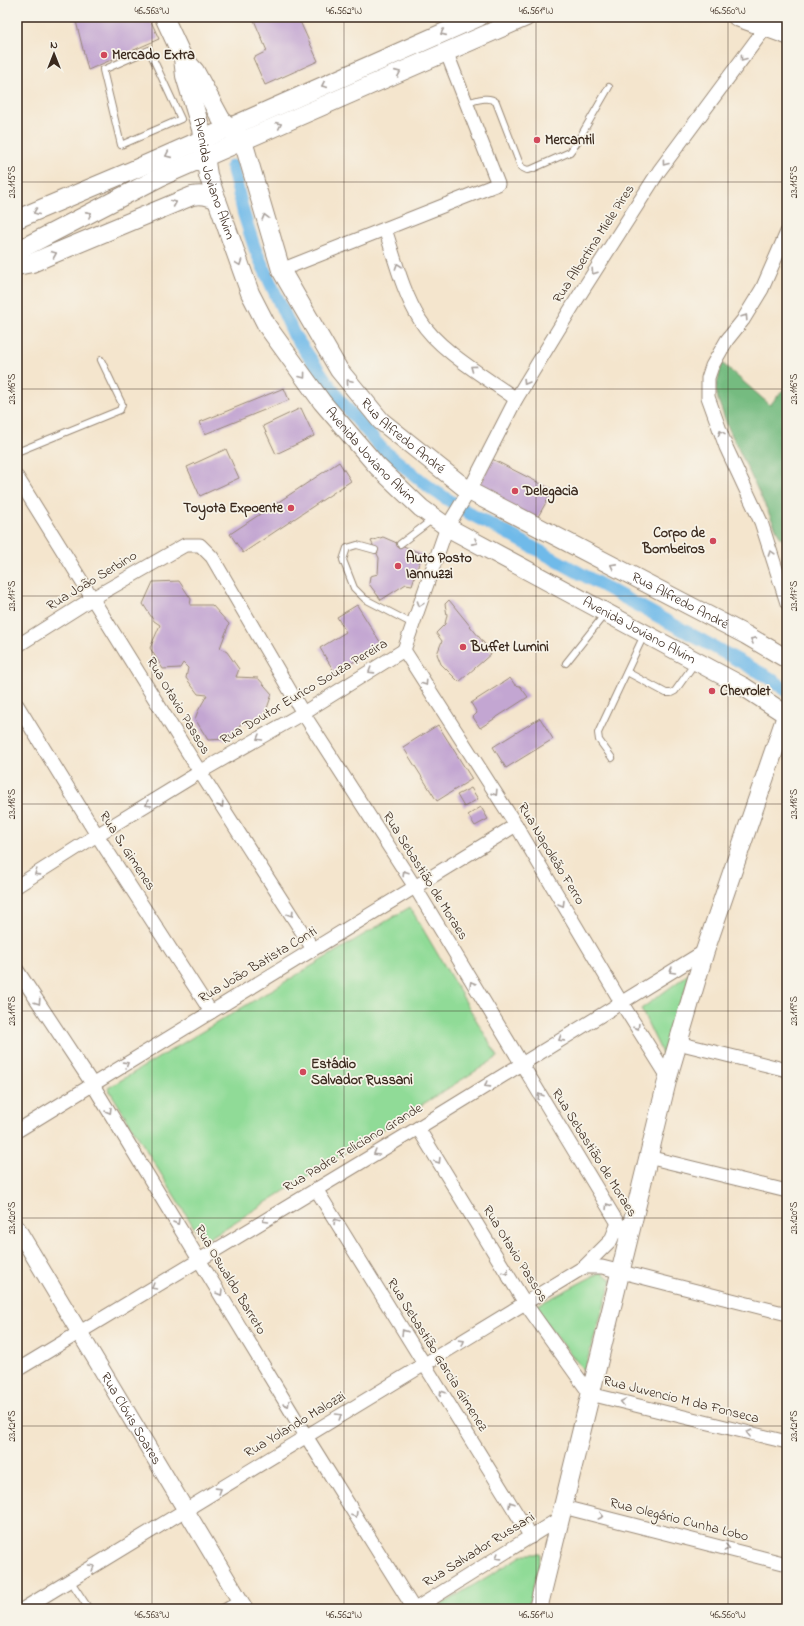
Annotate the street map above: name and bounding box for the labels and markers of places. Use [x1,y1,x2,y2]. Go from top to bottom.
place label: Mercado Extra [112,45,195,66]
marker: Mercado Extra [99,50,109,60]
place label: Mercantil [545,130,595,151]
marker: Mercantil [532,135,542,145]
place label: Delegacia [522,481,579,504]
marker: Delegacia [510,486,520,496]
place label: Toyota Expoente [183,498,284,521]
marker: Toyota Expoente [286,503,296,513]
place label: Corpo de Bombeiros [642,523,706,560]
marker: Corpo de Bombeiros [708,536,718,546]
place label: Auto Posto Iannuzzi [406,548,472,585]
marker: Auto Posto Iannuzzi [393,561,403,571]
place label: Buffet Lumini [470,637,549,658]
marker: Buffet Lumini [458,642,468,652]
place label: Chevrolet [720,681,771,702]
marker: Chevrolet [707,686,717,696]
place label: Estádio Salvador Russani [311,1054,413,1091]
marker: Estádio Salvador Russani [298,1067,308,1077]

